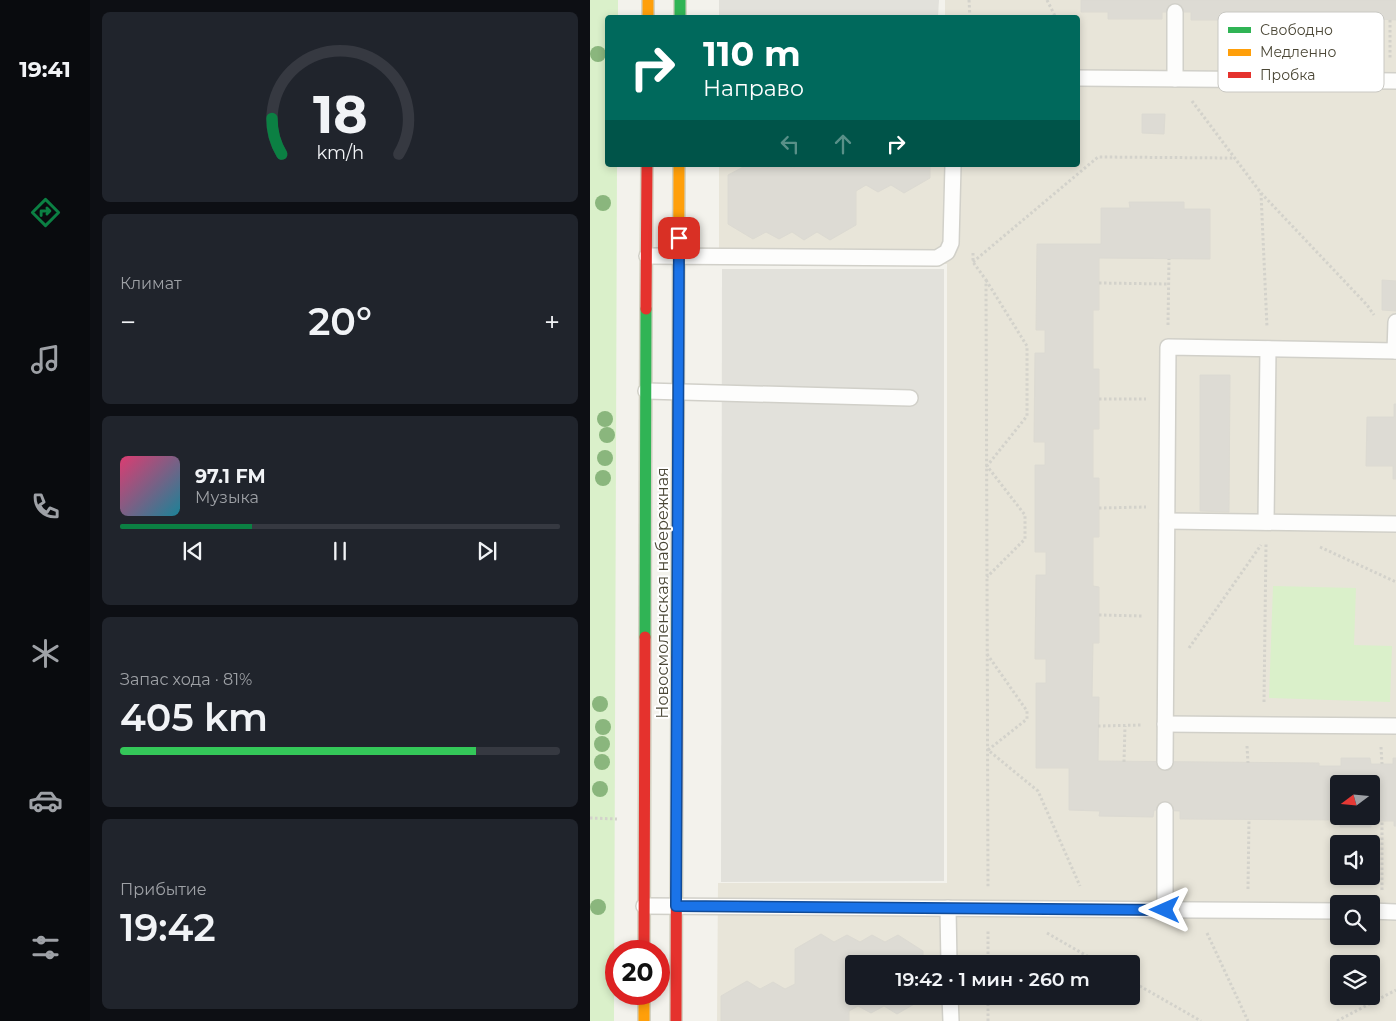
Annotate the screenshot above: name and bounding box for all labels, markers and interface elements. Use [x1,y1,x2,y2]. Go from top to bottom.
legend [1218,12,1384,92]
text: Свободно [1260,21,1333,39]
text: 110 m [703,32,801,75]
icon: right [620,35,685,100]
text: Медленно [1260,43,1336,61]
text: 19:41 [19,56,71,83]
text: Пробка [1260,66,1315,84]
text: Направо [703,75,804,102]
text: 18 [313,83,367,146]
icon: left [776,130,804,158]
icon: ahead [829,130,857,158]
icon: right [882,130,910,158]
text: km/h [316,142,364,163]
icon: directions [28,195,63,230]
pin [658,217,700,259]
icon: arrive [665,224,693,252]
text: Климат [120,274,182,293]
text: 20° [308,298,372,345]
text: − [120,305,136,339]
text: + [544,305,560,339]
icon: music [28,342,63,377]
text: 97.1 FM [195,465,266,488]
street label: Новосмоленская набережная [653,467,672,719]
text: Музыка [195,488,259,507]
icon: phone [28,489,63,524]
icon: previous [179,537,207,565]
icon: pause [326,537,354,565]
icon: next [473,537,501,565]
icon: climate [28,636,63,671]
text: Запас хода · 81% [120,670,252,689]
text: 405 km [120,694,268,741]
north arrow [1330,775,1380,825]
map controls [1330,775,1380,1005]
icon: car [28,783,63,818]
button: sound [1330,835,1380,885]
text: Прибытие [120,880,207,899]
position arrow [1138,883,1190,935]
button: search [1330,895,1380,945]
text: 19:42 [120,904,216,951]
icon: filters [28,930,63,965]
speed limit sign: 20 [605,940,670,1005]
button: layers [1330,955,1380,1005]
text: 19:42 · 1 мин · 260 m [895,968,1090,991]

